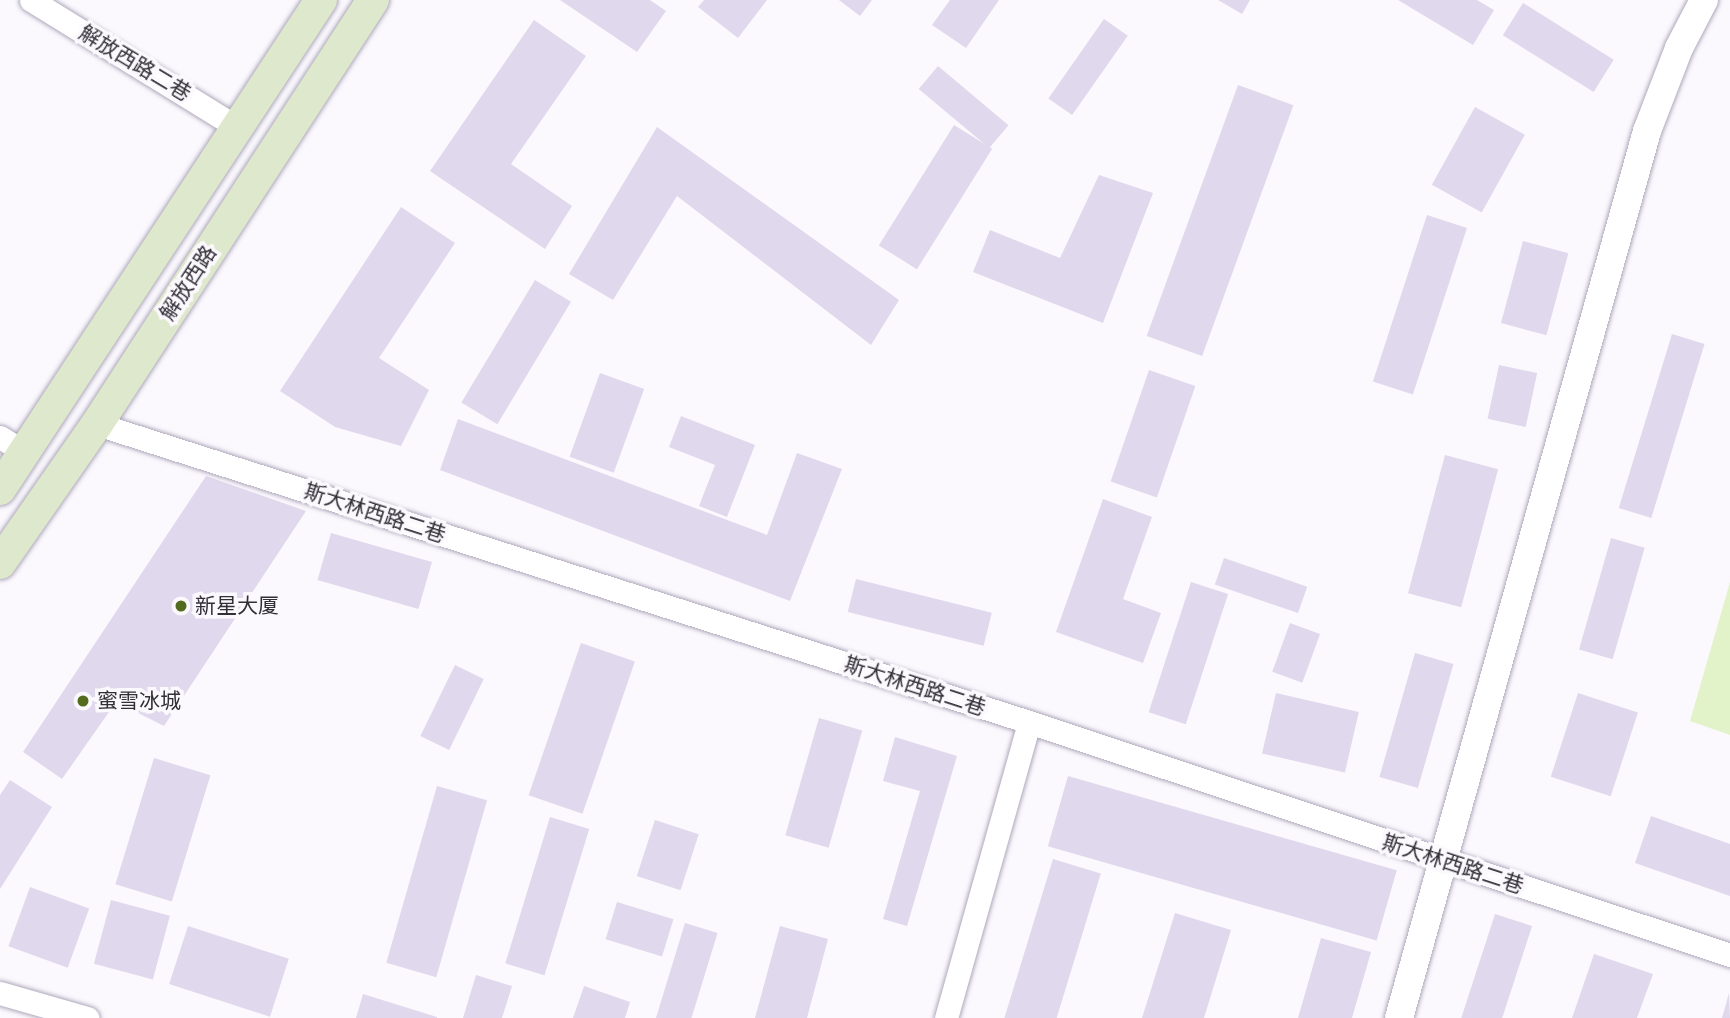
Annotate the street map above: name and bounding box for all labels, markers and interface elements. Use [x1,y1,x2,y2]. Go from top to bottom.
street label: 解放西路二巷 [75,20,195,106]
street label: 解放西路 [155,241,221,325]
street label: 斯大林西路二巷 [301,478,449,548]
place label: 新星大厦 [195,593,279,619]
marker: 新星大厦 [173,598,189,614]
street label: 斯大林西路二巷 [841,651,989,721]
place label: 蜜雪冰城 [97,688,181,714]
marker: 蜜雪冰城 [75,693,91,709]
street label: 斯大林西路二巷 [1379,829,1527,899]

